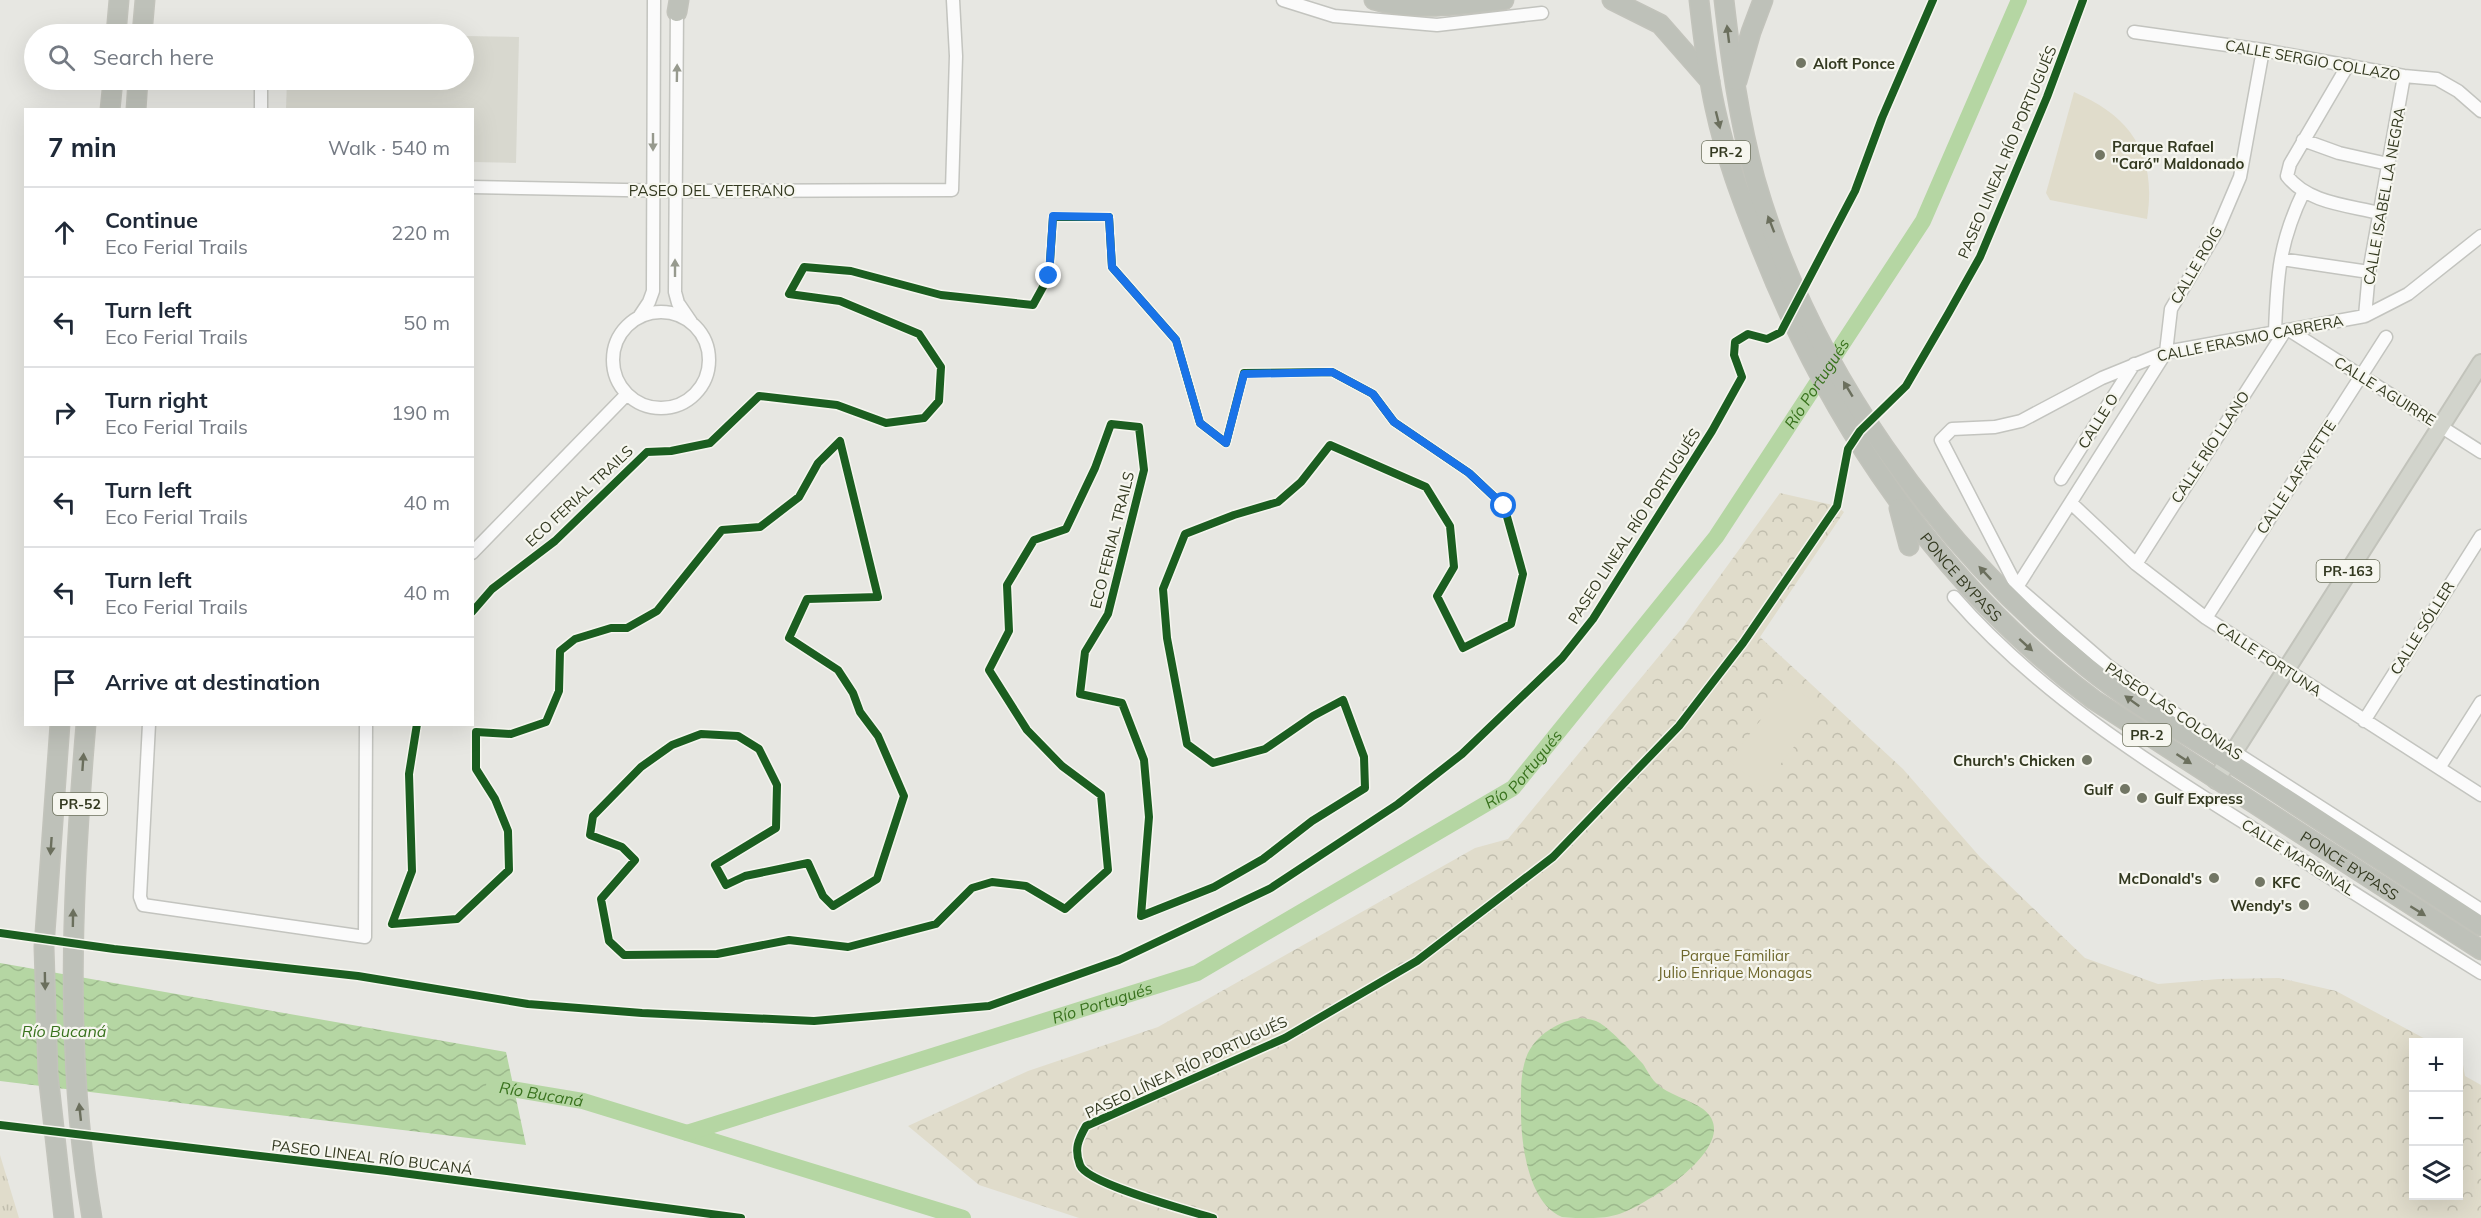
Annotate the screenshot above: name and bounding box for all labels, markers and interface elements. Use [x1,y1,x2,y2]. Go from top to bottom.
search box [24,24,474,90]
one-way arrow [1723,25,1733,44]
street label: CALLE SERGIO COLLAZO [2224,35,2402,85]
icon: search [45,41,78,74]
text: Search here [93,43,214,71]
street label: PASEO LINEAL RÍO PORTUGUÉS [1953,43,2061,261]
place label: Aloft Ponce [1813,54,1895,73]
marker: Aloft Ponce [1794,56,1808,70]
one-way arrow [672,63,681,82]
street label: CALLE ISABEL LA NEGRA [2359,106,2409,286]
one-way arrow [1713,111,1723,129]
text: 7 min [48,131,117,164]
one-way arrow [649,133,658,152]
text: Walk · 540 m [328,135,450,160]
place label: Parque Rafael "Caró" Maldonado [2112,137,2245,173]
road number: PR-2 [1702,141,1750,163]
marker: Parque Rafael "Caró" Maldonado [2093,148,2107,162]
street label: PASEO DEL VETERANO [629,181,795,200]
text: Continue [105,206,198,234]
one-way arrow [1766,215,1775,233]
icon: ahead [48,216,81,249]
text: 220 m [391,220,450,245]
street label: CALLE ROIG [2166,223,2226,307]
text: Eco Ferial Trails [105,234,248,259]
one-way arrow [670,258,680,277]
route end [1035,262,1061,288]
text: Turn left [105,296,192,324]
icon: left [48,306,81,339]
text: 50 m [403,310,450,335]
street label: CALLE ERASMO CABRERA [2155,311,2345,365]
text: Eco Ferial Trails [105,324,248,349]
water label: Río Portugués [1780,334,1853,432]
street label: CALLE AGUIRRE [2331,352,2440,430]
one-way arrow [1842,381,1853,397]
text: Turn right [105,386,208,414]
street label: CALLE RÍO LLANO [2167,387,2253,507]
street label: CALLE O [2074,390,2122,452]
icon: right [48,396,81,429]
text: 190 m [391,400,450,425]
text: Eco Ferial Trails [105,414,248,439]
street label: CALLE LAFAYETTE [2252,416,2340,537]
street label: PASEO LINEAL RÍO PORTUGUÉS [1564,425,1704,627]
street label: ECO FERIAL TRAILS [521,441,637,551]
street label: ECO FERIAL TRAILS [1086,470,1138,610]
text: Turn left [105,476,192,504]
icon: left [48,486,81,519]
text: 40 m [403,490,450,515]
route start [1490,492,1516,518]
text: Eco Ferial Trails [105,504,248,529]
street label: PONCE BYPASS [1917,528,2006,625]
road number: PR-163 [2316,560,2380,582]
text: Turn left [105,566,192,594]
one-way arrow [1979,566,1992,581]
icon: left [48,576,81,609]
street label: CALLE SÓLLER [2386,578,2458,678]
text: 40 m [403,580,450,605]
text: Eco Ferial Trails [105,594,248,619]
street label: CALLE FORTUNA [2213,618,2325,700]
one-way arrow [2019,638,2034,652]
street label: PASEO LAS COLONIAS [2102,658,2246,764]
icon: arrive [48,666,81,699]
text: Arrive at destination [105,668,320,696]
one-way arrow [2124,695,2139,707]
road number: PR-2 [2123,724,2171,746]
water label: Río Portugués [1481,725,1566,813]
place label: Church's Chicken [1953,751,2075,770]
one-way arrow [78,753,88,772]
marker: Church's Chicken [2080,753,2094,767]
one-way arrow [2176,753,2192,765]
place label: Gulf [2084,780,2113,799]
marker: Gulf [2118,782,2132,796]
place label: Gulf Express [2154,789,2243,808]
marker: Gulf Express [2135,791,2149,805]
road number: PR-52 [53,793,107,815]
street label: CALLE MARGINAL [2238,815,2358,899]
street label: PONCE BYPASS [2297,827,2403,904]
one-way arrow [46,836,55,855]
place label: McDonald's [2118,869,2202,888]
marker: McDonald's [2207,871,2221,885]
place label: KFC [2272,873,2301,892]
marker: KFC [2253,875,2267,889]
place label: Wendy's [2230,896,2292,915]
marker: Wendy's [2297,898,2311,912]
one-way arrow [2410,905,2426,916]
one-way arrow [68,908,78,927]
park label: Parque Familiar Julio Enrique Monagas [1658,946,1812,982]
one-way arrow [40,972,50,991]
water label: Río Portugués [1049,978,1155,1028]
street label: PASEO LÍNEA RÍO PORTUGUÉS [1082,1012,1290,1122]
water label: Río Bucaná [22,1021,107,1041]
map controls [2409,1038,2463,1200]
button: + [2409,1038,2463,1092]
water label: Río Bucaná [498,1077,585,1111]
button: − [2409,1092,2463,1146]
one-way arrow [75,1103,85,1122]
street label: PASEO LINEAL RÍO BUCANÁ [270,1135,474,1179]
button: layers [2409,1146,2463,1200]

